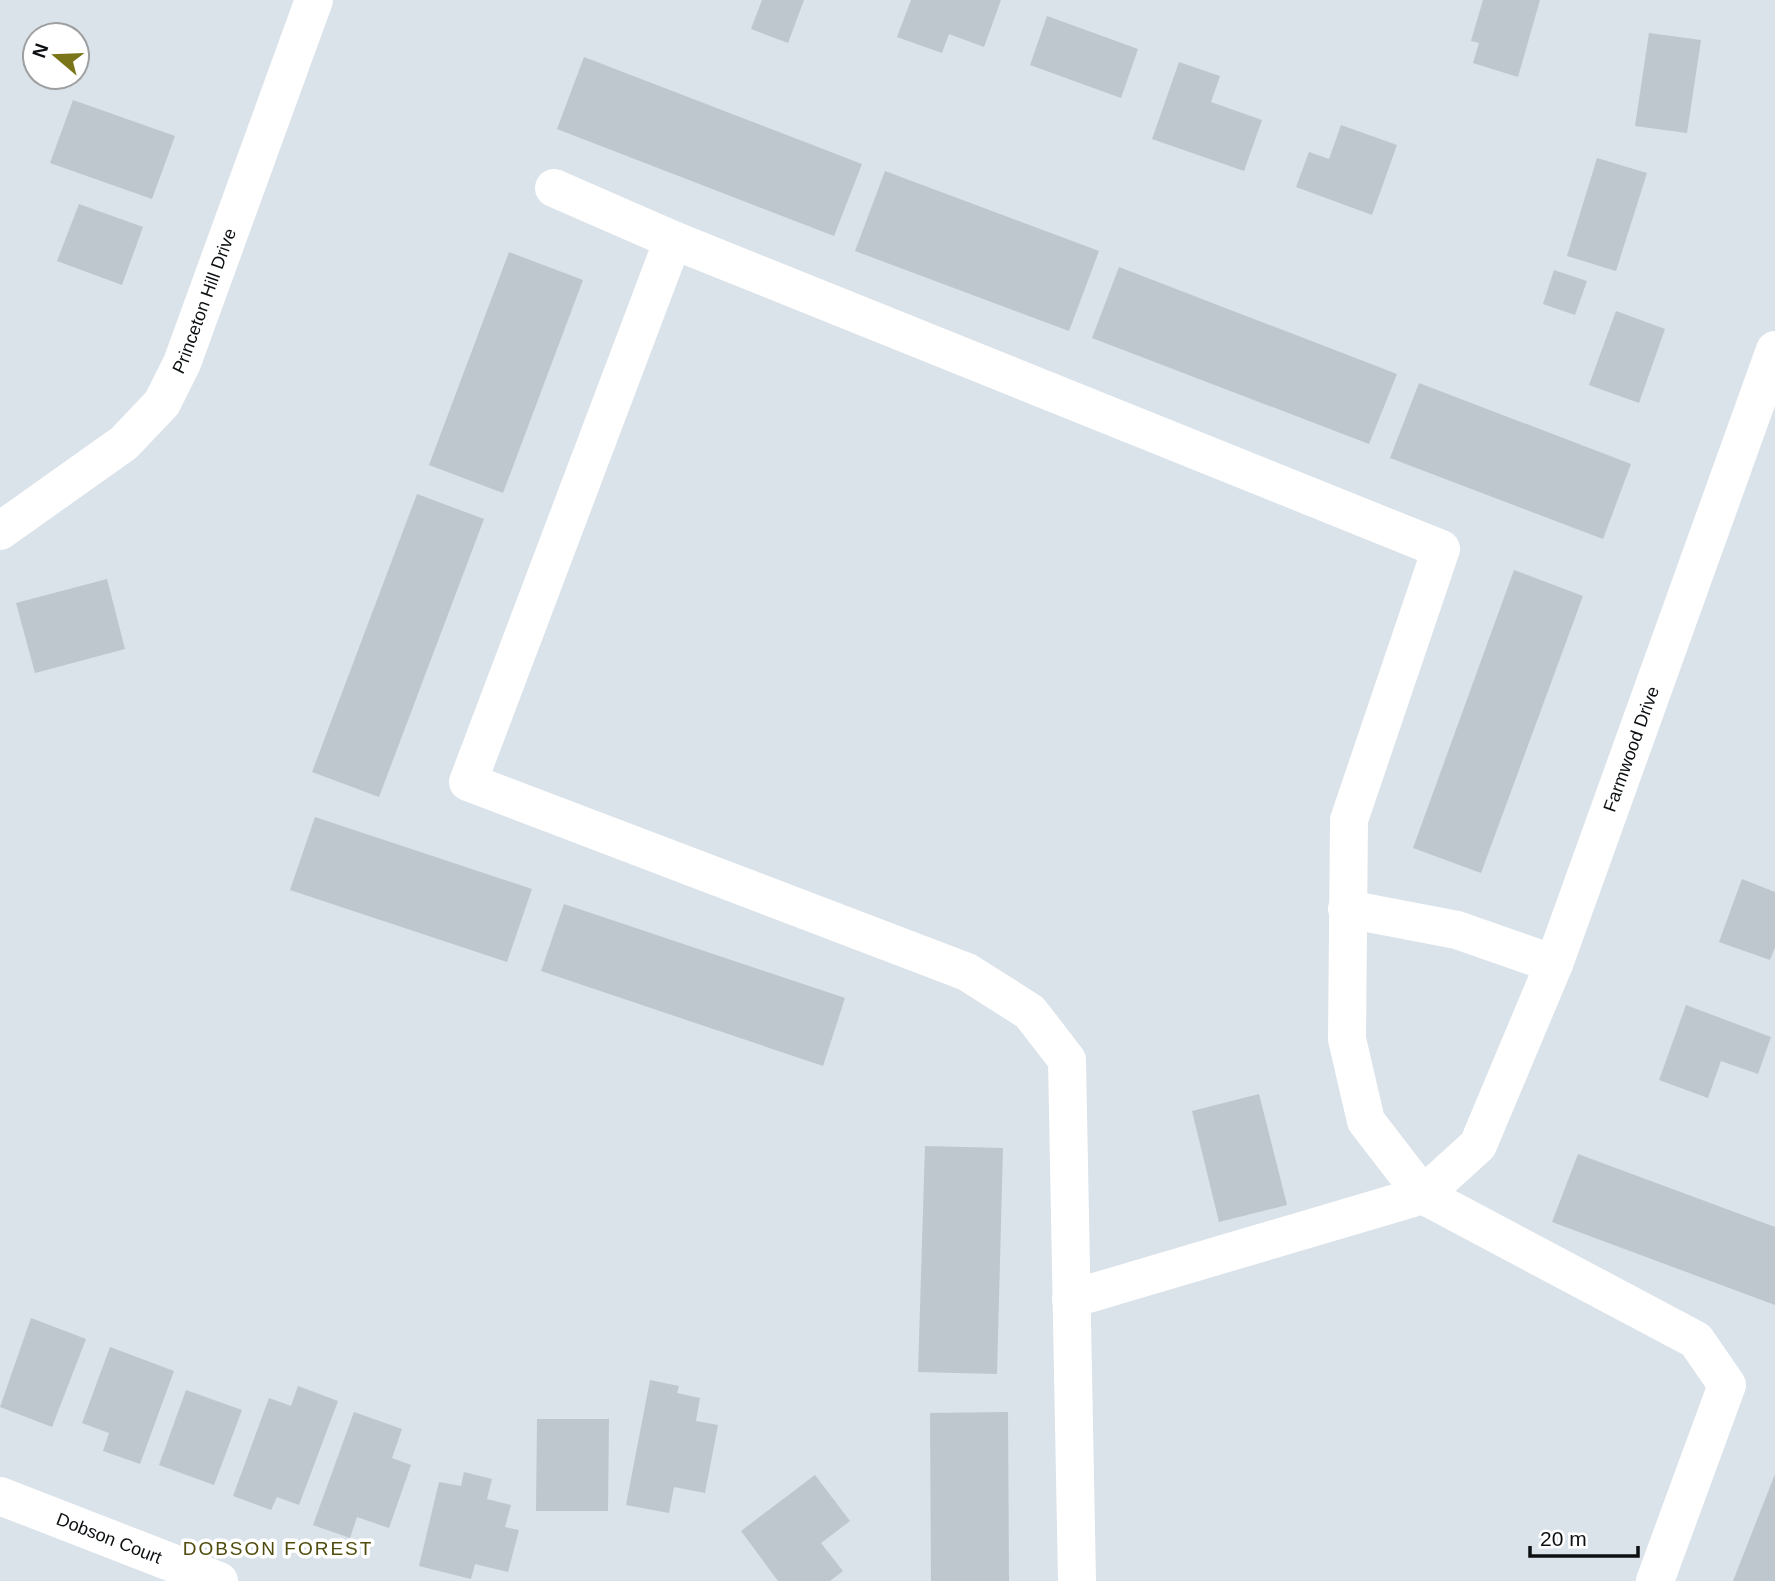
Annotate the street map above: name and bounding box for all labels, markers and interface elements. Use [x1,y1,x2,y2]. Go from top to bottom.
north arrow [21,21,91,91]
text: N [28,41,53,61]
street label: Princeton Hill Drive [168,226,240,377]
street label: Farmwood Drive [1600,684,1663,815]
street label: Dobson Court [54,1509,164,1568]
scale bar [1530,1514,1638,1558]
text: 20 m [1540,1527,1587,1550]
district label: DOBSON FOREST [183,1538,373,1559]

